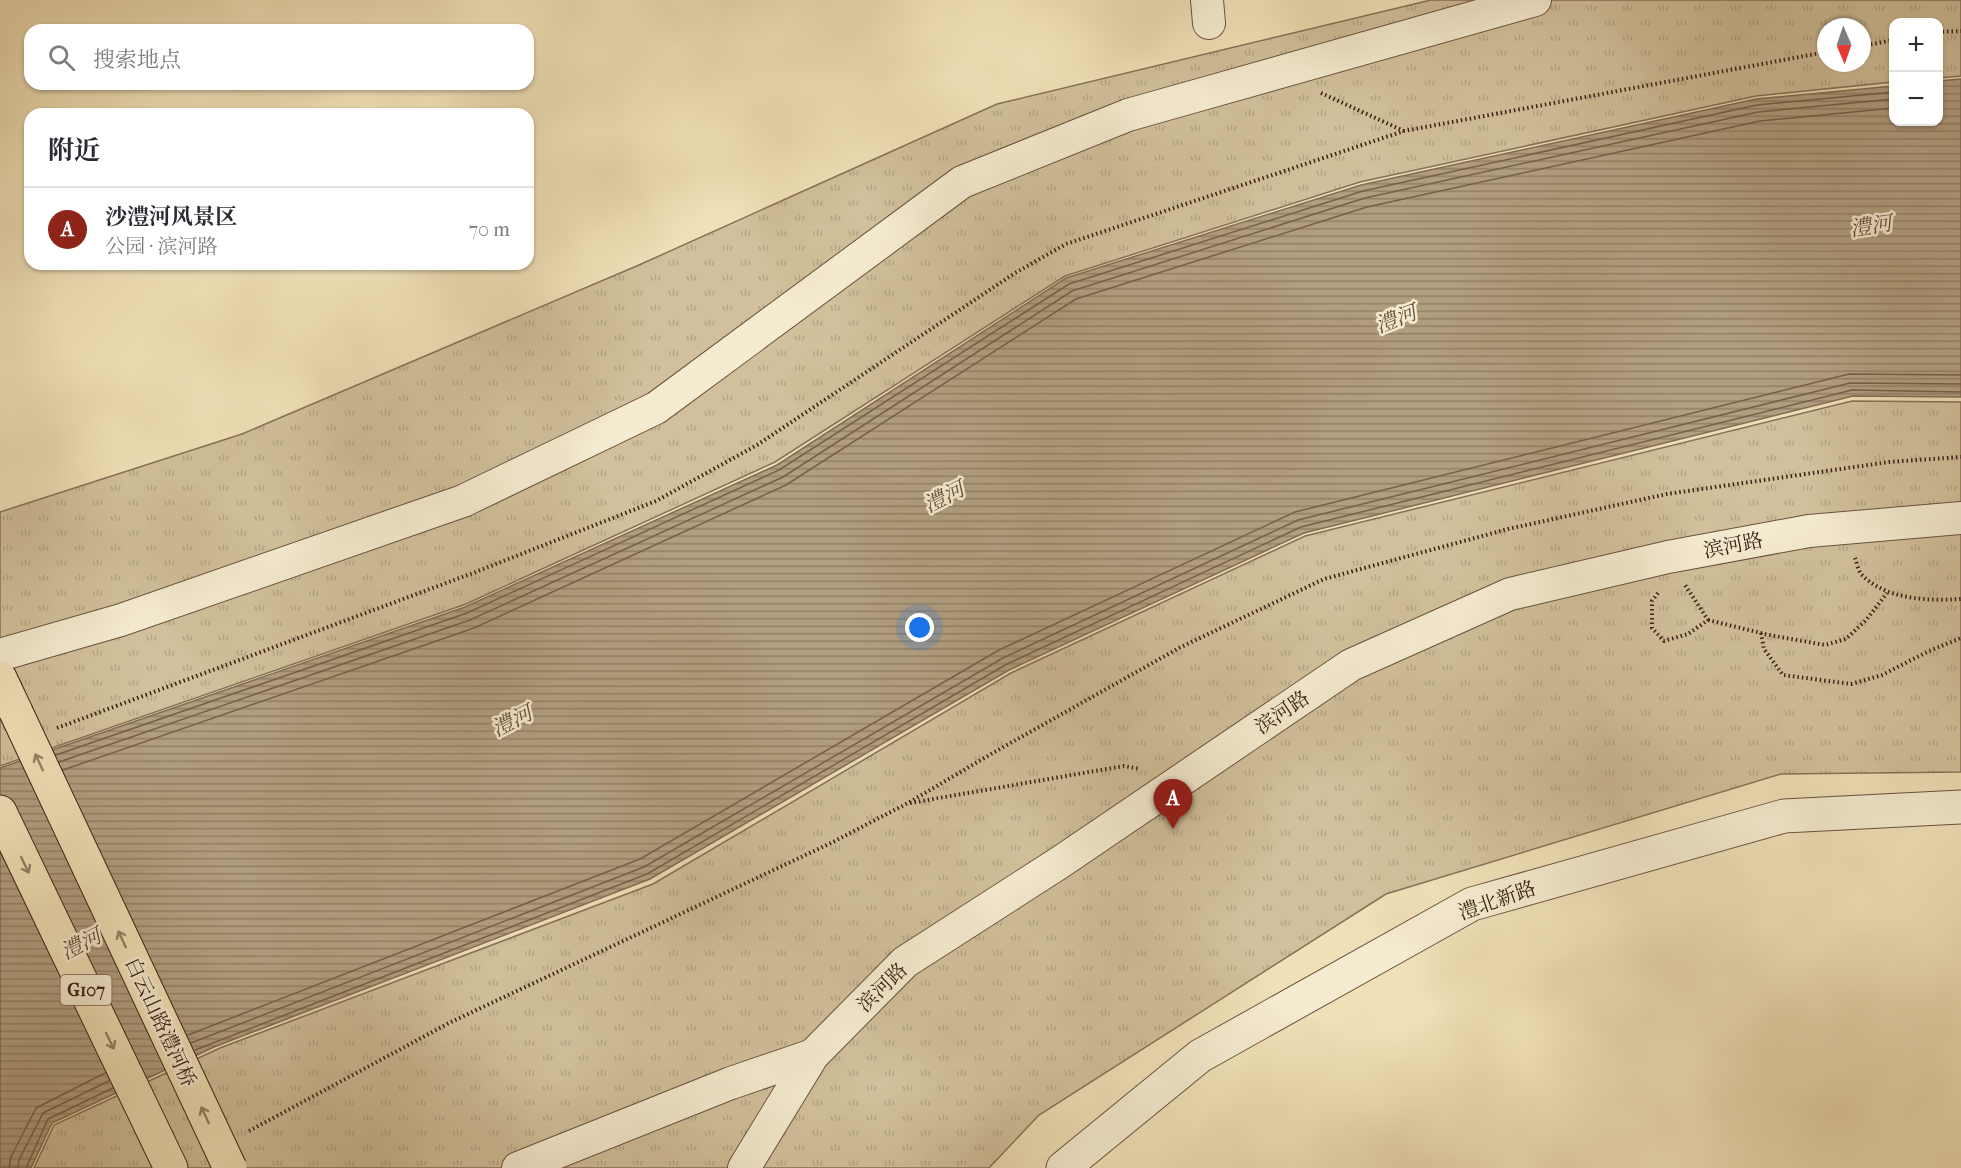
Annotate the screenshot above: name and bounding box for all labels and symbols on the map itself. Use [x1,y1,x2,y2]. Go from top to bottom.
north arrow [1817,18,1871,72]
water label: 澧河 [1848,210,1898,241]
water label: 澧河 [1372,299,1424,338]
water label: 澧河 [920,475,972,517]
street label: 滨河路 [1701,528,1765,563]
your location [905,613,934,642]
street label: 滨河路 [1251,686,1314,739]
water label: 澧河 [488,699,540,741]
one-way arrow [33,754,45,772]
pin: A [1154,780,1192,829]
one-way arrow [20,856,32,874]
street label: 澧北新路 [1456,877,1539,924]
water label: 澧河 [57,922,109,964]
one-way arrow [116,930,128,948]
street label: 白云山路澧河桥 [121,954,201,1091]
street label: 滨河路 [853,958,912,1016]
road number: G107 [60,975,112,1005]
one-way arrow [104,1031,116,1049]
one-way arrow [199,1107,211,1125]

